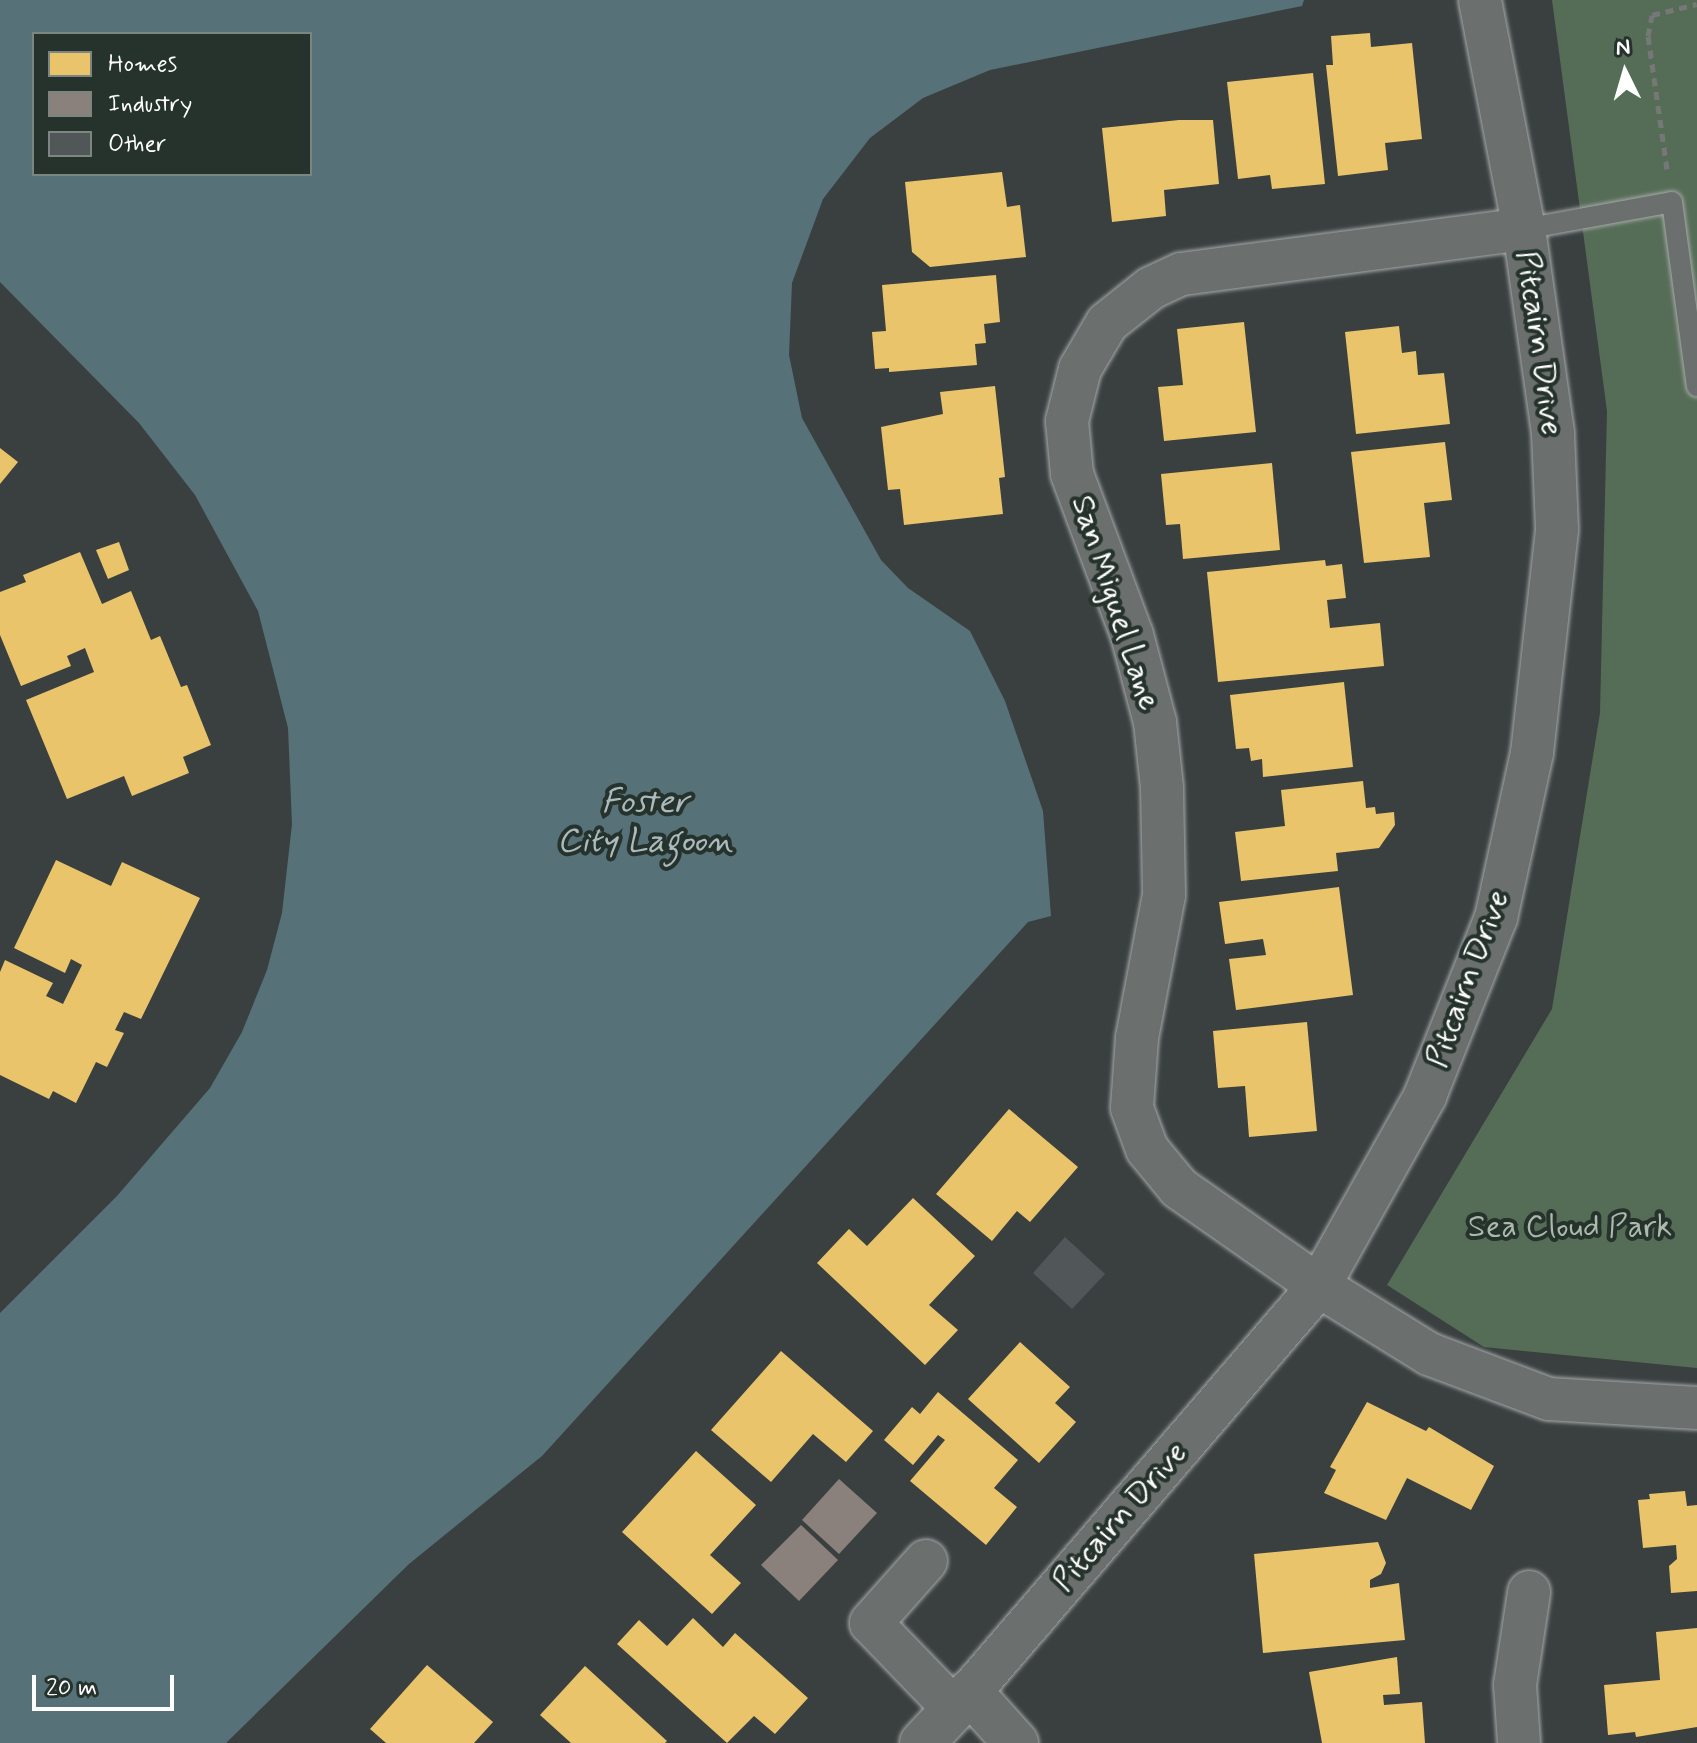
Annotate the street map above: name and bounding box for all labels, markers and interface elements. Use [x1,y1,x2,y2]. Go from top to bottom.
legend [32,32,312,176]
north arrow [1585,32,1665,112]
text: N [1614,34,1631,63]
text: Homes [108,49,177,80]
text: Industry [108,89,192,120]
text: Other [108,129,166,160]
street label: Pitcairn Drive [1507,250,1571,436]
street label: San Miguel Lane [1063,492,1167,714]
water label: Foster City Lagoon [557,782,733,862]
street label: Pitcairn Drive [1419,886,1517,1072]
park label: Sea Cloud Park [1469,1208,1671,1246]
street label: Pitcairn Drive [1045,1435,1195,1599]
scale bar [36,1659,178,1709]
text: 20 m [46,1673,97,1704]

